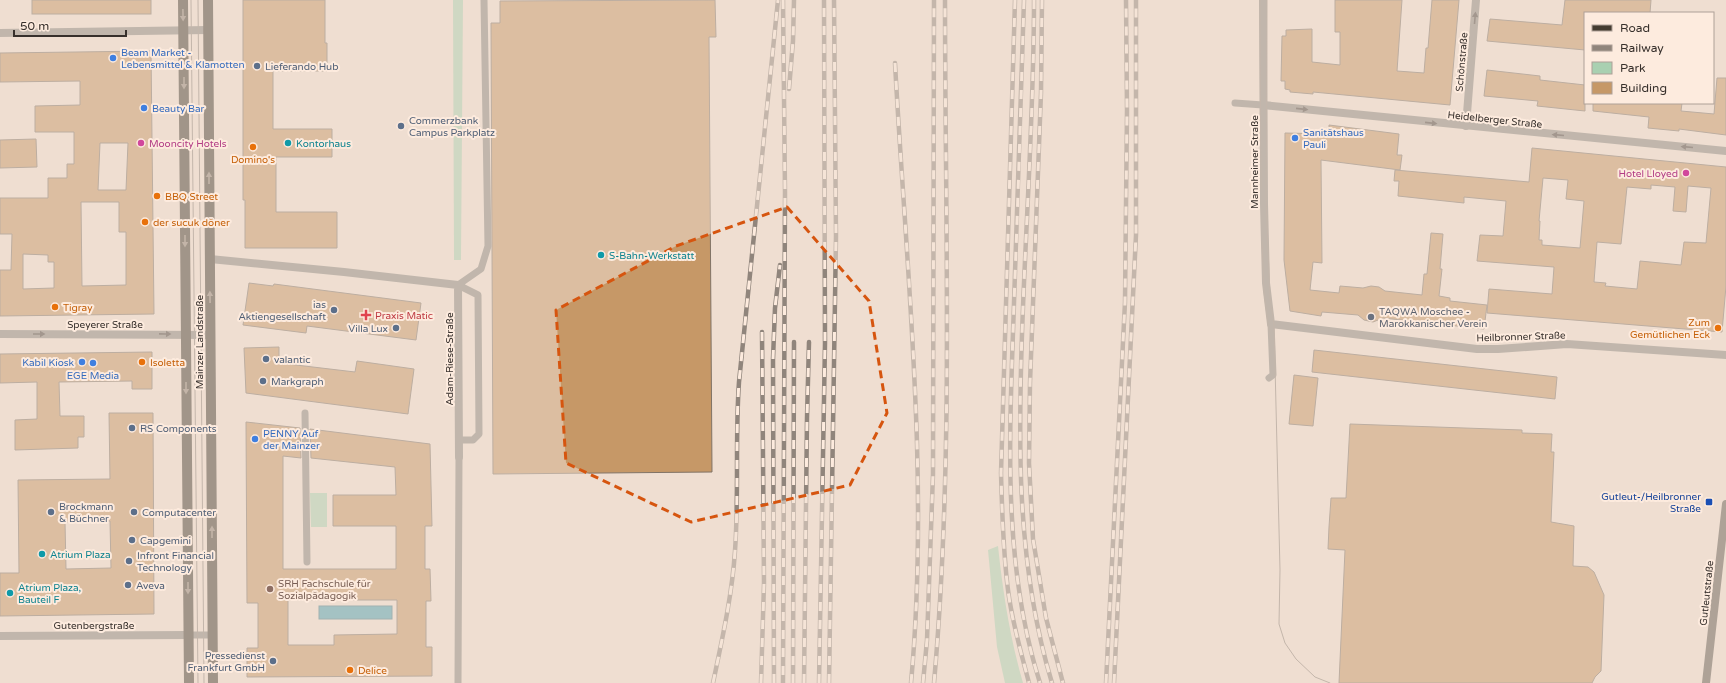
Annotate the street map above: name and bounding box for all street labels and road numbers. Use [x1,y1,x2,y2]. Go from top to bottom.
street label: Schönstraße [1453,32,1471,92]
street label: Heidelberger Straße [1447,109,1543,131]
street label: Mannheimer Straße [1249,115,1261,209]
street label: Mainzer Landstraße [194,294,206,389]
street label: Adam-Riese-Straße [444,312,456,406]
street label: Speyerer Straße [67,319,143,331]
street label: Heilbronner Straße [1476,329,1566,345]
street label: Gutleutstraße [1698,560,1716,626]
street label: Gutenbergstraße [54,620,135,632]

